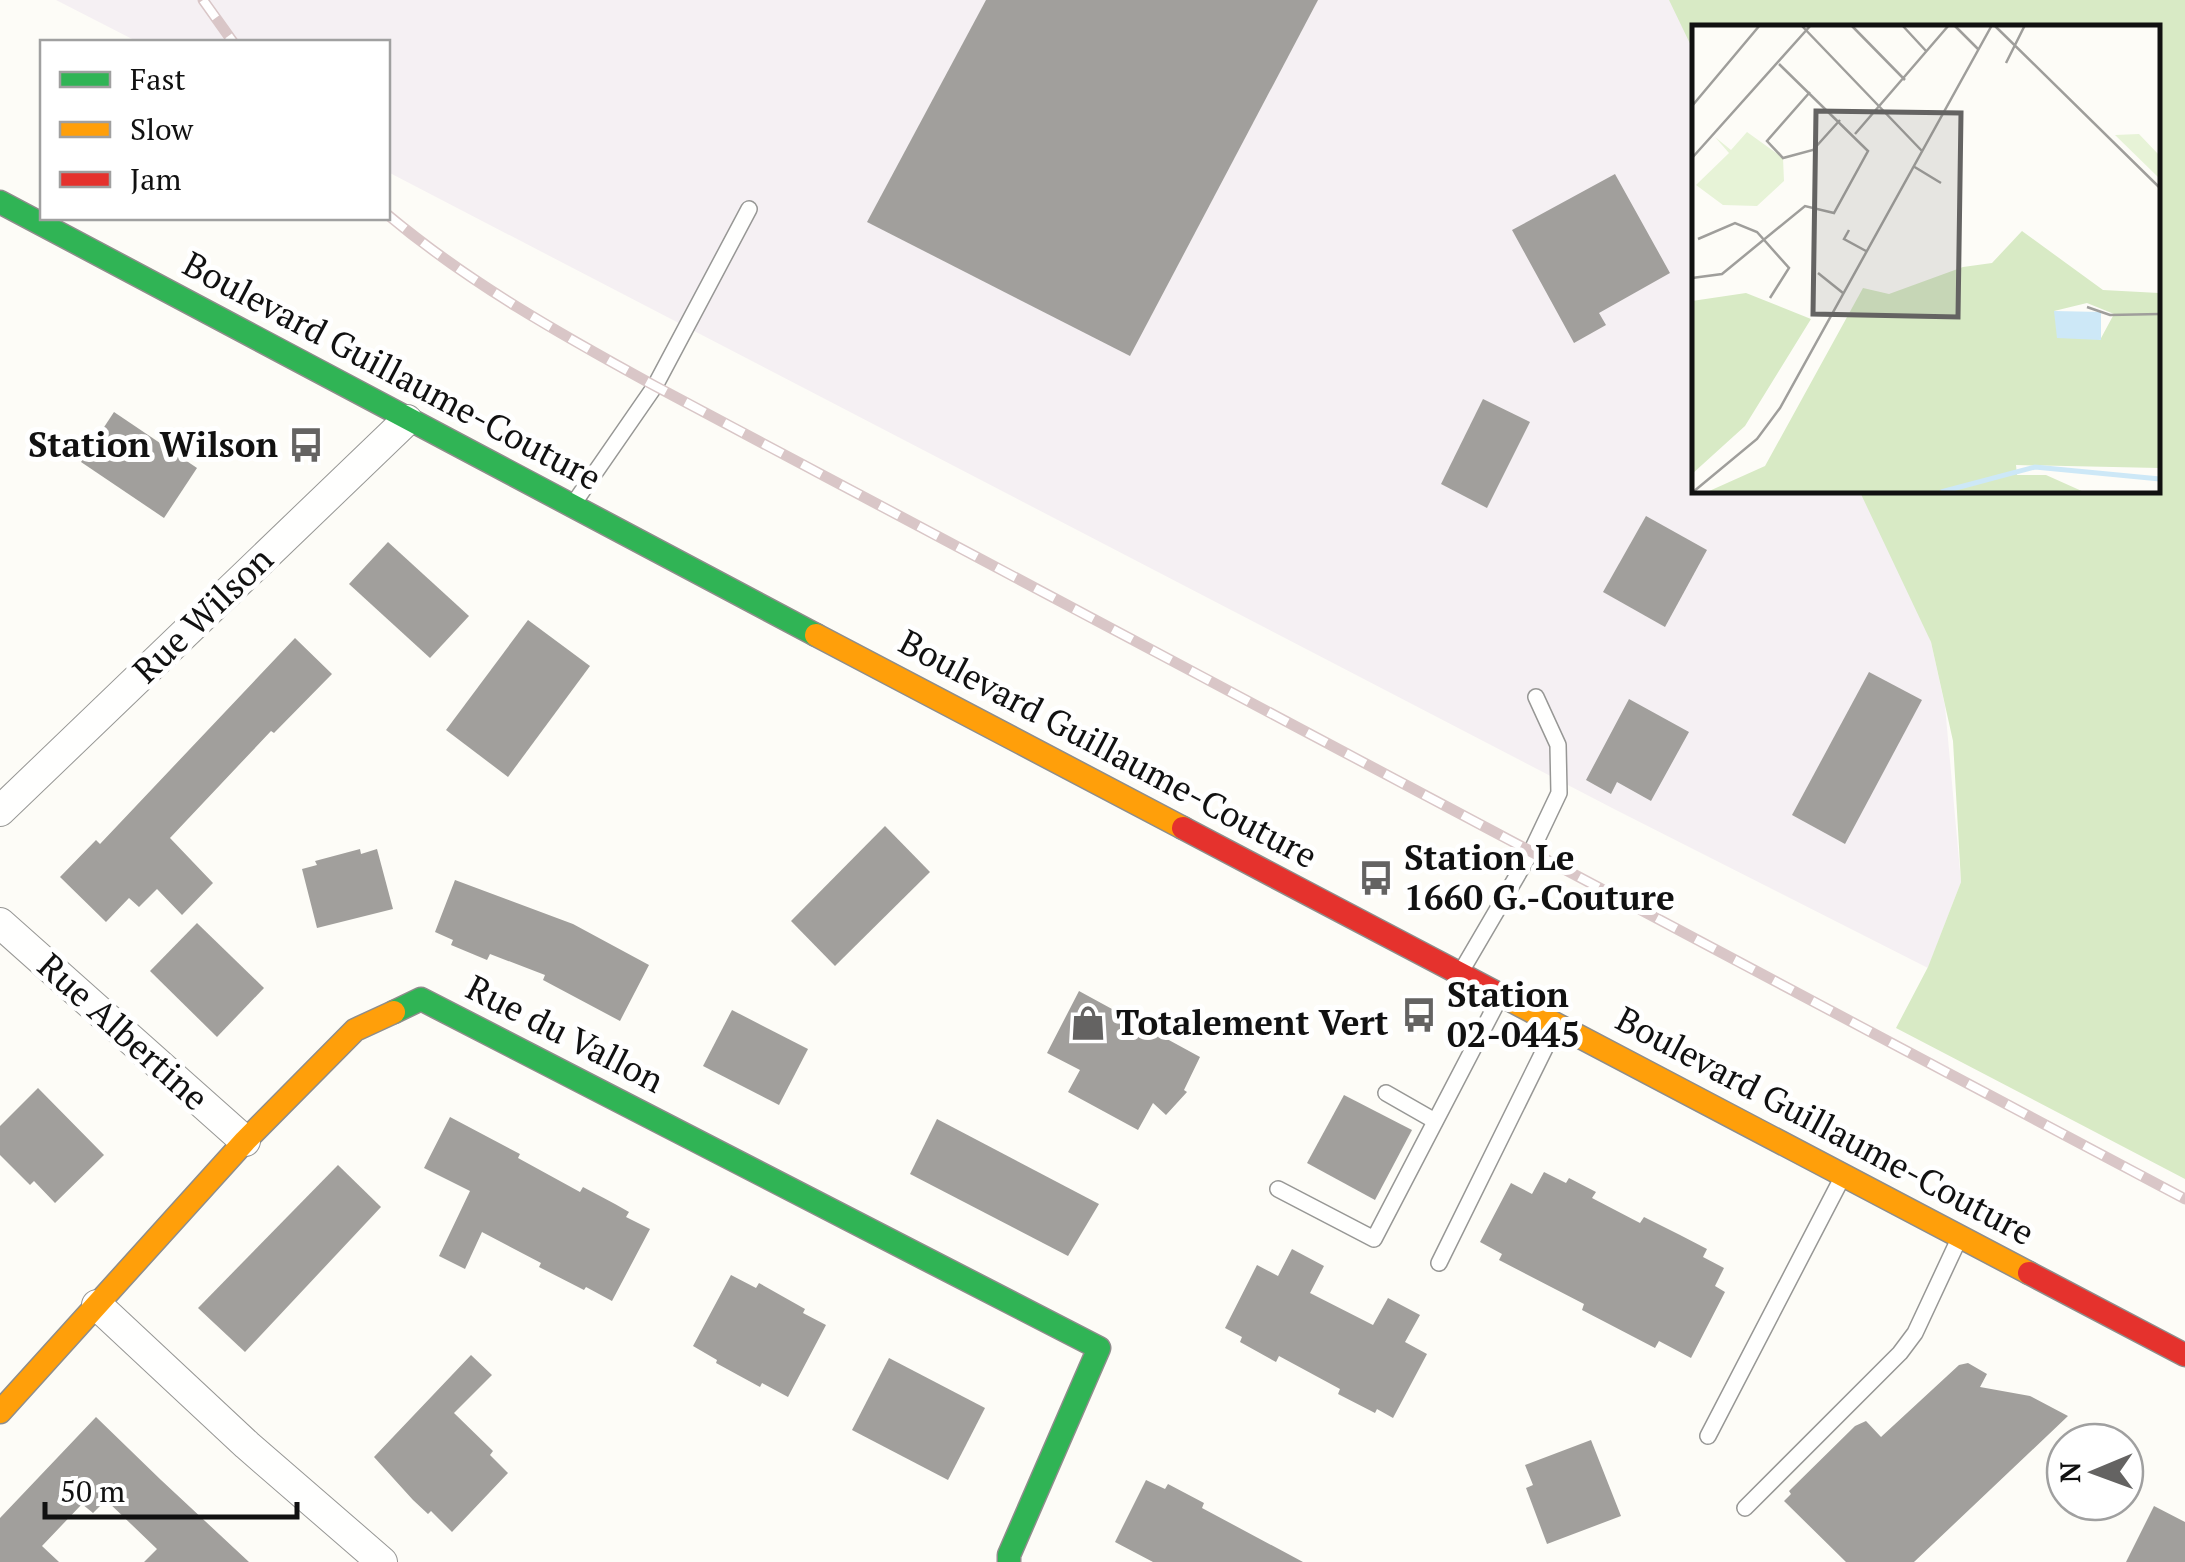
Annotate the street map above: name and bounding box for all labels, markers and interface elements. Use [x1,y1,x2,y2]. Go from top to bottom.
inset map [1692,25,2160,492]
legend [40,40,390,220]
text: Fast [130,59,186,99]
text: Slow [130,109,194,149]
text: Jam [130,159,181,199]
street label: Boulevard Guillaume-Couture [176,240,609,500]
place label: Station Wilson [28,421,278,467]
bus stop icon: Station Wilson [287,426,325,464]
street label: Rue Wilson [122,536,282,692]
street label: Boulevard Guillaume-Couture [892,618,1325,878]
place label: Station Le 1660 G.-Couture [1404,834,1675,920]
bus stop icon: Station Le 1660 G.-Couture [1357,859,1395,897]
street label: Rue Albertine [29,942,219,1120]
street label: Rue du Vallon [459,964,672,1103]
place label: Station 02-0445 [1447,971,1580,1057]
street label: Boulevard Guillaume-Couture [1609,995,2042,1255]
bus stop icon: Station 02-0445 [1400,996,1438,1034]
place label: Totalement Vert [1116,999,1389,1045]
shop icon: Totalement Vert [1069,1004,1107,1042]
north arrow [2045,1422,2145,1522]
scale bar [45,1457,298,1519]
text: N [2051,1462,2088,1483]
text: 50 m [60,1471,125,1511]

